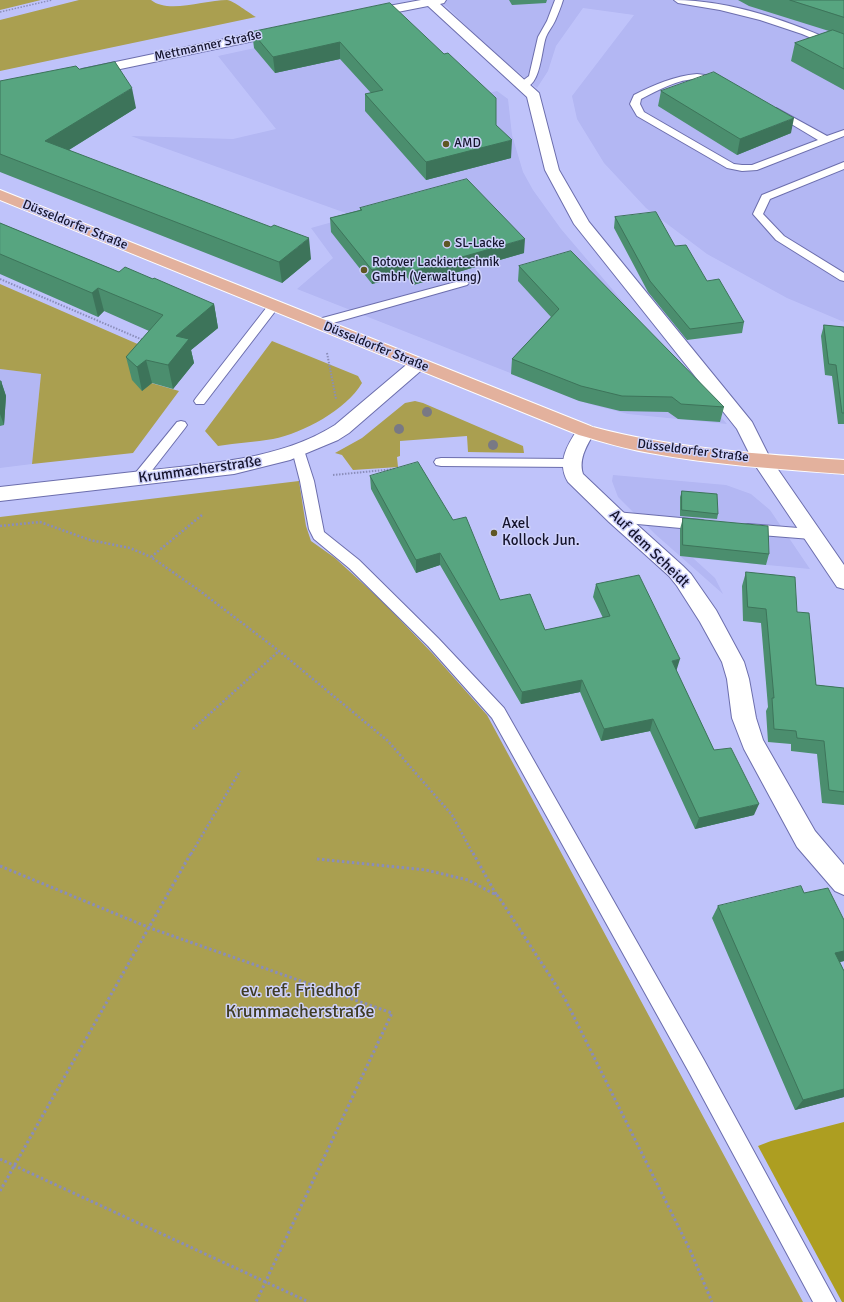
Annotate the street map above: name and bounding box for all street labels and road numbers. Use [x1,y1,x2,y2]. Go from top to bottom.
street label: Mettmanner Straße [153,27,263,65]
street label: Düsseldorfer Straße [20,197,130,253]
street label: Düsseldorfer Straße [321,319,431,375]
street label: Düsseldorfer Straße [636,436,750,466]
street label: Krummacherstraße [137,452,263,488]
street label: Auf dem Scheidt [605,506,693,592]

